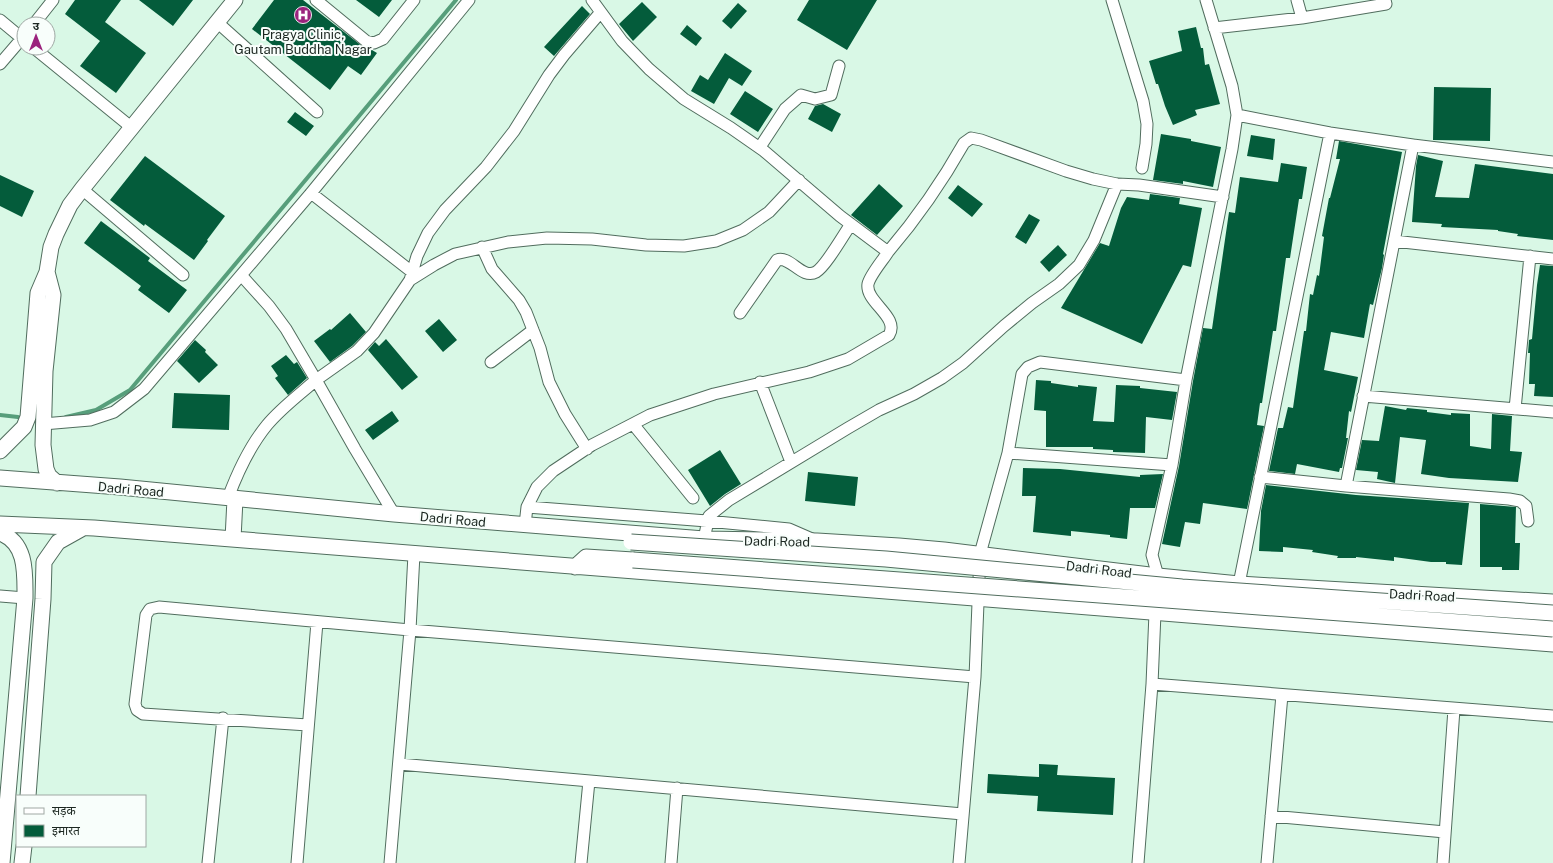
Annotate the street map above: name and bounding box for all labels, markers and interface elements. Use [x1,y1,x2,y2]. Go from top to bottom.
hospital icon: Pragya Clinic, Gautam Buddha Nagar [293,5,313,25]
north arrow [16,16,56,56]
text: उ [33,20,40,32]
place label: Pragya Clinic, Gautam Buddha Nagar [234,27,372,57]
street label: Dadri Road [97,479,165,500]
street label: Dadri Road [419,509,487,530]
street label: Dadri Road [744,533,810,550]
street label: Dadri Road [1065,558,1133,581]
street label: Dadri Road [1388,586,1455,605]
legend [16,795,146,847]
text: सड़क [52,804,77,818]
text: इमारत [52,824,81,838]

